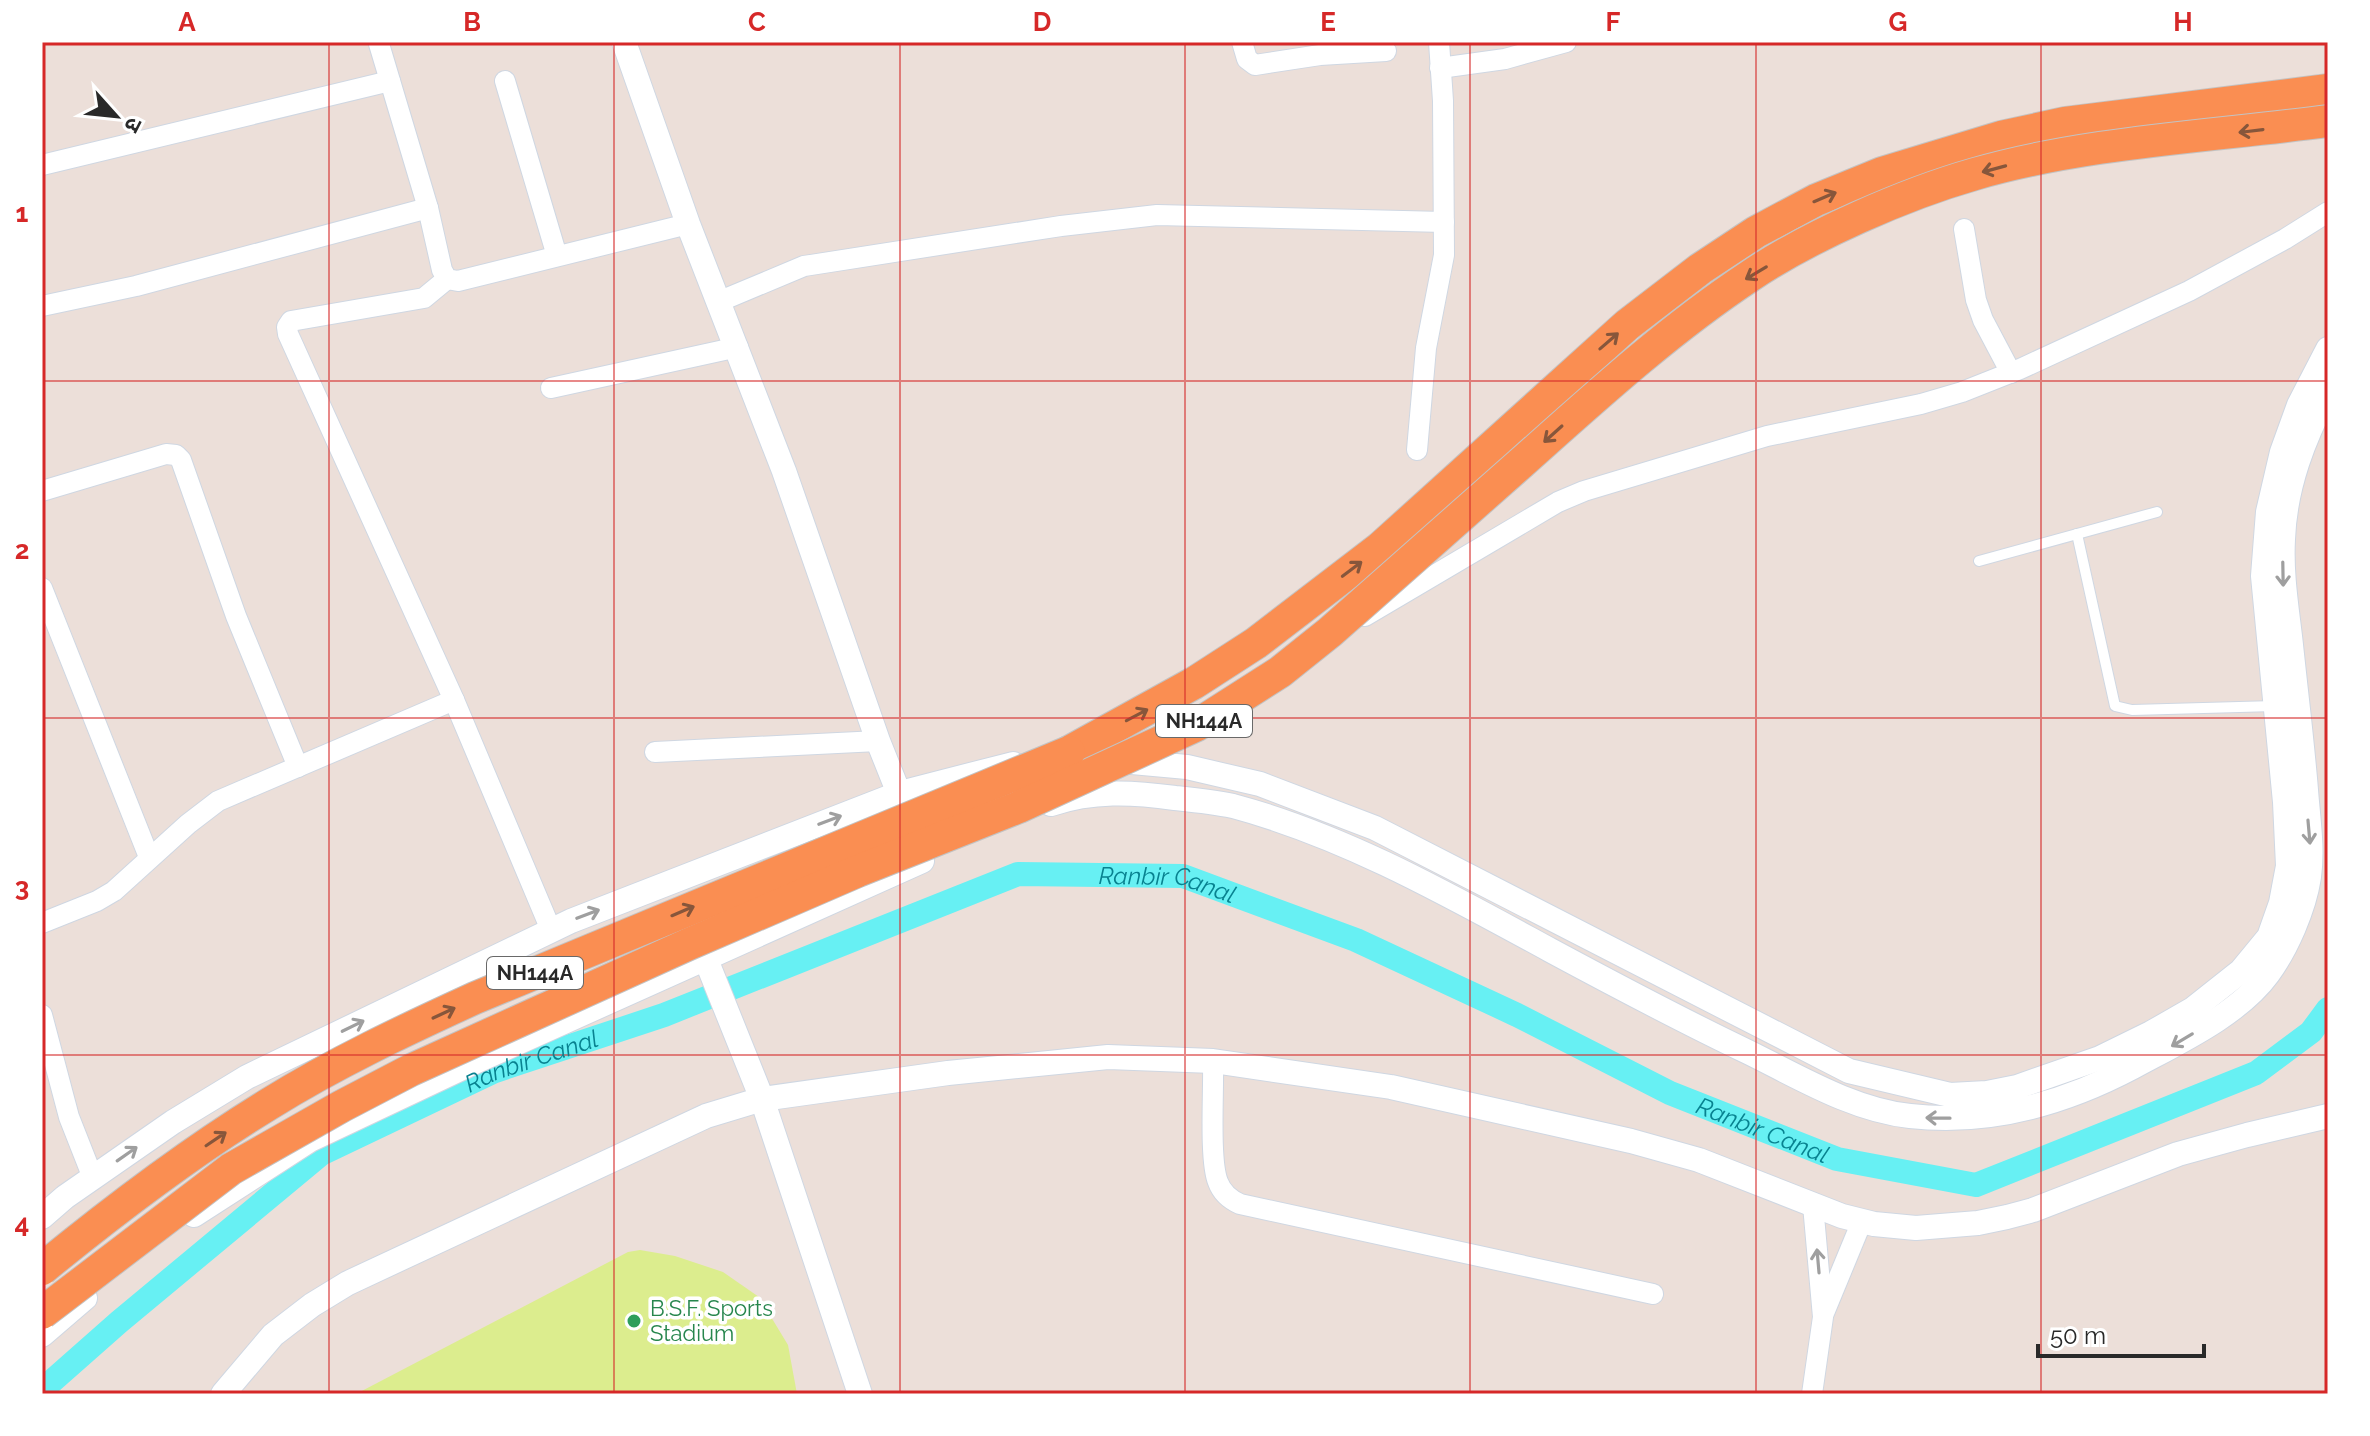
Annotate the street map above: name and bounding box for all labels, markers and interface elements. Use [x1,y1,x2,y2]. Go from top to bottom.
text: A [178,7,196,37]
text: B [463,7,481,37]
text: C [748,7,766,37]
text: D [1033,7,1051,37]
text: E [1320,7,1336,37]
text: F [1606,7,1621,37]
text: G [1889,7,1907,37]
text: H [2173,7,2193,37]
north arrow [76,76,156,156]
text: उ [119,113,148,138]
one-way arrow [2238,123,2265,138]
one-way arrow [1981,163,2007,178]
one-way arrow [1812,188,1836,203]
text: 1 [16,198,29,228]
one-way arrow [1745,265,1768,281]
one-way arrow [1599,332,1619,350]
one-way arrow [1543,425,1563,443]
text: 2 [15,535,29,565]
one-way arrow [2275,560,2291,587]
one-way arrow [1341,561,1362,578]
road number: NH144A [1156,705,1252,737]
one-way arrow [1125,706,1149,722]
one-way arrow [817,812,842,826]
one-way arrow [2302,818,2317,845]
water label: Ranbir Canal [1099,860,1240,909]
text: 3 [15,872,29,902]
one-way arrow [670,903,695,918]
one-way arrow [575,906,600,920]
road number: NH144A [487,957,583,989]
one-way arrow [431,1005,455,1020]
one-way arrow [340,1018,364,1033]
water label: Ranbir Canal [460,1023,602,1098]
one-way arrow [2171,1032,2194,1048]
water label: Ranbir Canal [1692,1091,1833,1169]
one-way arrow [1925,1110,1952,1125]
one-way arrow [205,1130,227,1147]
one-way arrow [116,1146,138,1162]
text: 4 [15,1209,29,1239]
one-way arrow [1810,1248,1825,1275]
place label: B.S.F. Sports Stadium [650,1295,773,1346]
scale bar [2038,1308,2204,1358]
marker: B.S.F. Sports Stadium [625,1312,643,1330]
text: 50 m [2050,1321,2106,1350]

